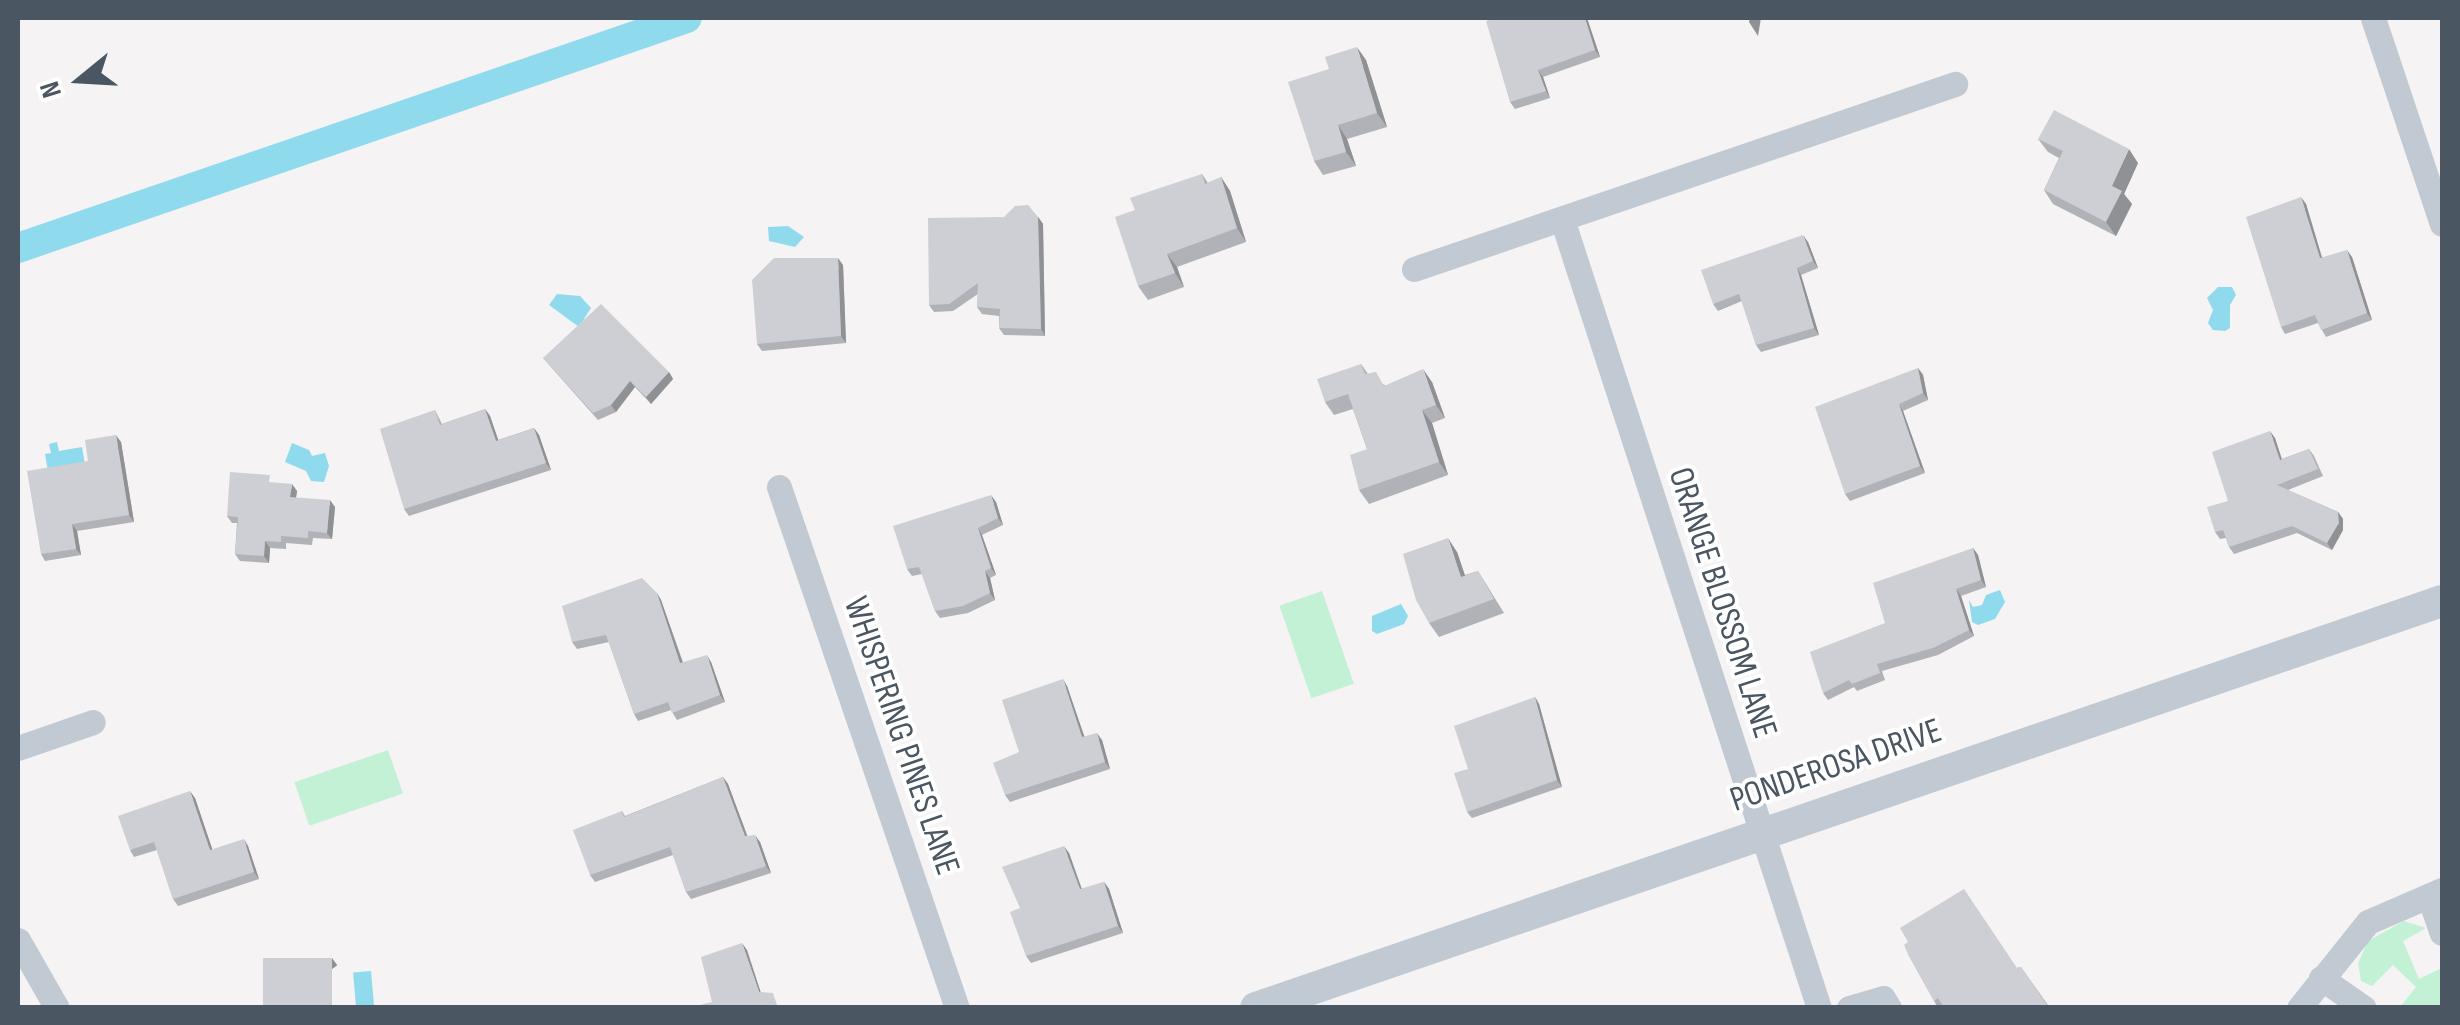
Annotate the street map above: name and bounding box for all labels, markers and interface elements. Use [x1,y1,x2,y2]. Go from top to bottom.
north arrow [30,30,130,130]
text: N [33,77,69,102]
street label: ORANGE BLOSSOM LANE [1658,462,1786,744]
street label: WHISPERING PINES LANE [834,591,968,881]
street label: PONDEROSA DRIVE [1725,710,1947,822]

